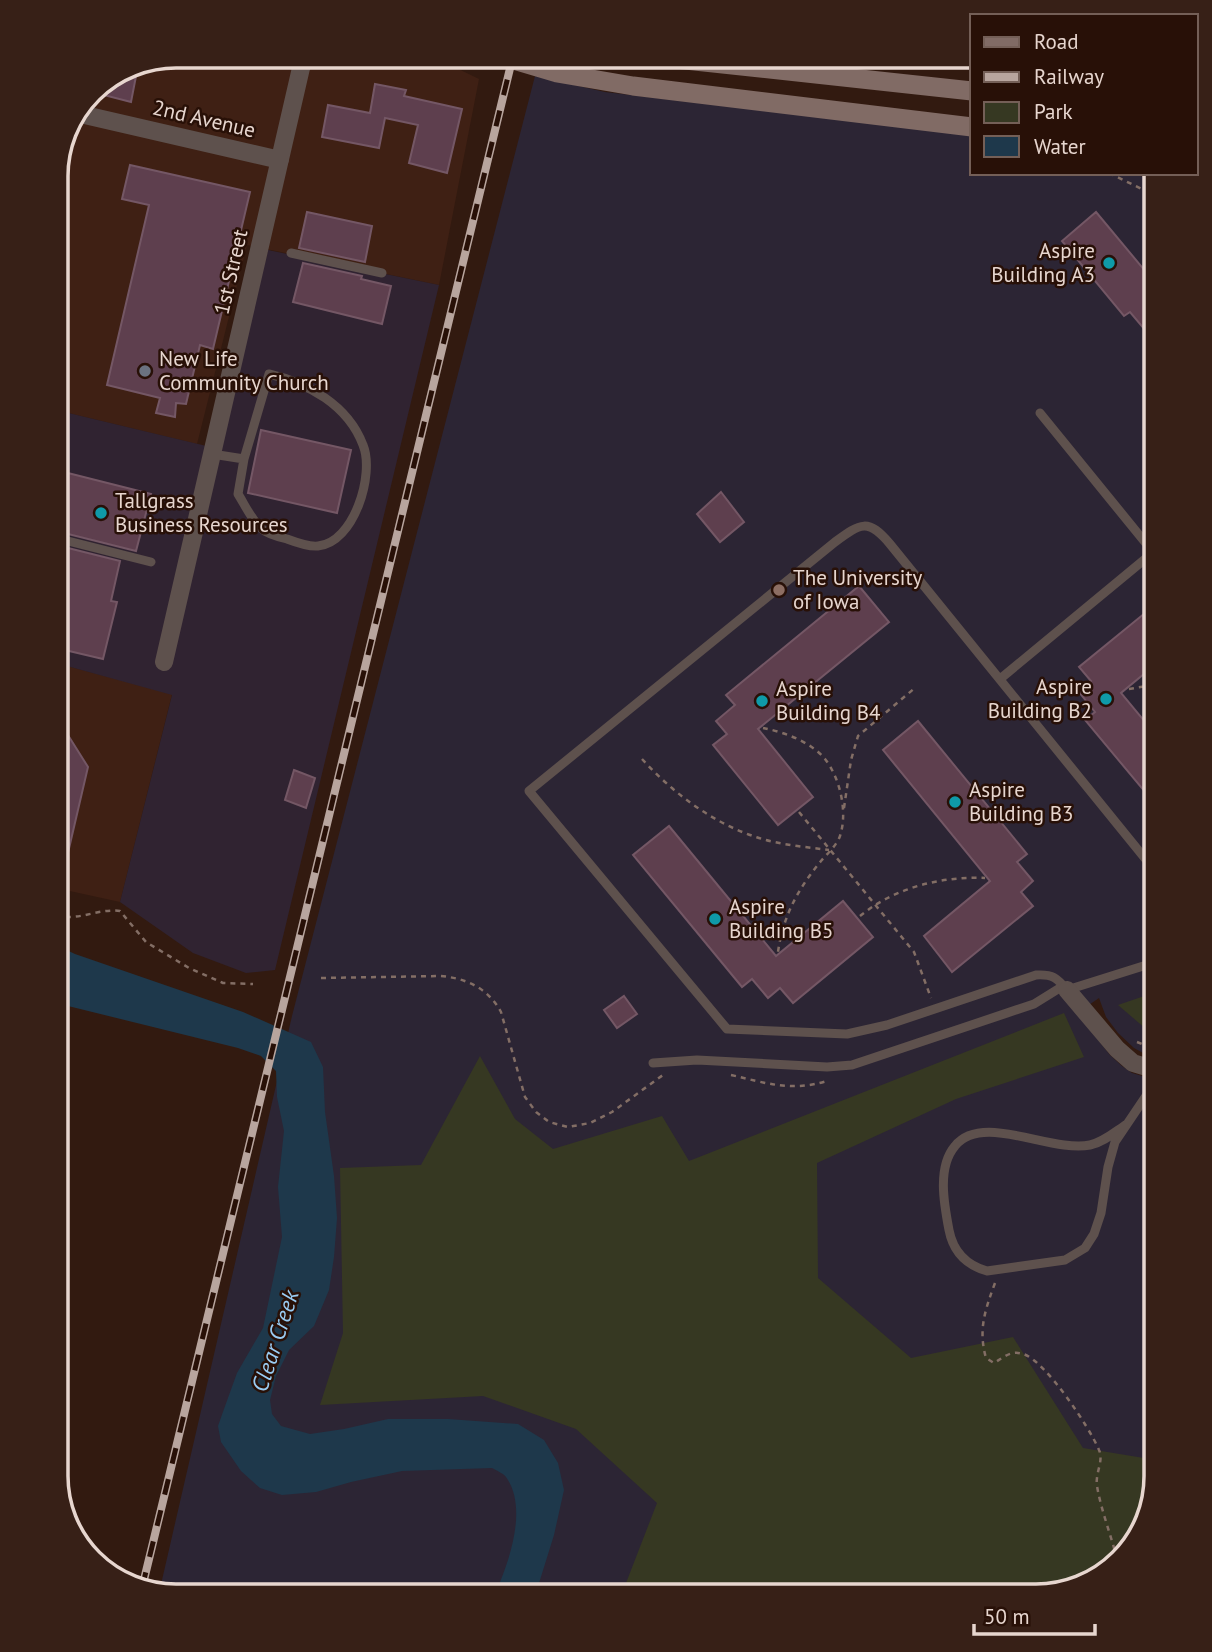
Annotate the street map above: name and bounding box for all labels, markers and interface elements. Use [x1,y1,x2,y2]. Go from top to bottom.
legend [970,14,1198,175]
text: Road [1034,28,1078,55]
text: Railway [1034,63,1104,90]
street label: 2nd Avenue [150,94,258,143]
text: Park [1034,98,1073,125]
text: Water [1034,133,1086,160]
street label: 1st Street [208,227,253,317]
place label: Aspire Building A3 [991,237,1095,288]
marker: Aspire Building A3 [1101,255,1117,271]
place label: New Life Community Church [159,345,329,396]
marker: New Life Community Church [137,363,153,379]
place label: Tallgrass Business Resources [115,487,288,538]
marker: Tallgrass Business Resources [93,505,109,521]
place label: The University of Iowa [793,564,923,615]
marker: The University of Iowa [771,582,787,598]
place label: Aspire Building B2 [988,673,1092,724]
place label: Aspire Building B4 [776,675,880,726]
marker: Aspire Building B2 [1098,691,1114,707]
marker: Aspire Building B4 [754,693,770,709]
place label: Aspire Building B3 [969,776,1073,827]
marker: Aspire Building B3 [947,794,963,810]
place label: Aspire Building B5 [729,893,833,944]
marker: Aspire Building B5 [707,911,723,927]
water label: Clear Creek [244,1285,305,1395]
scale bar [974,1592,1095,1636]
text: 50 m [984,1603,1030,1630]

